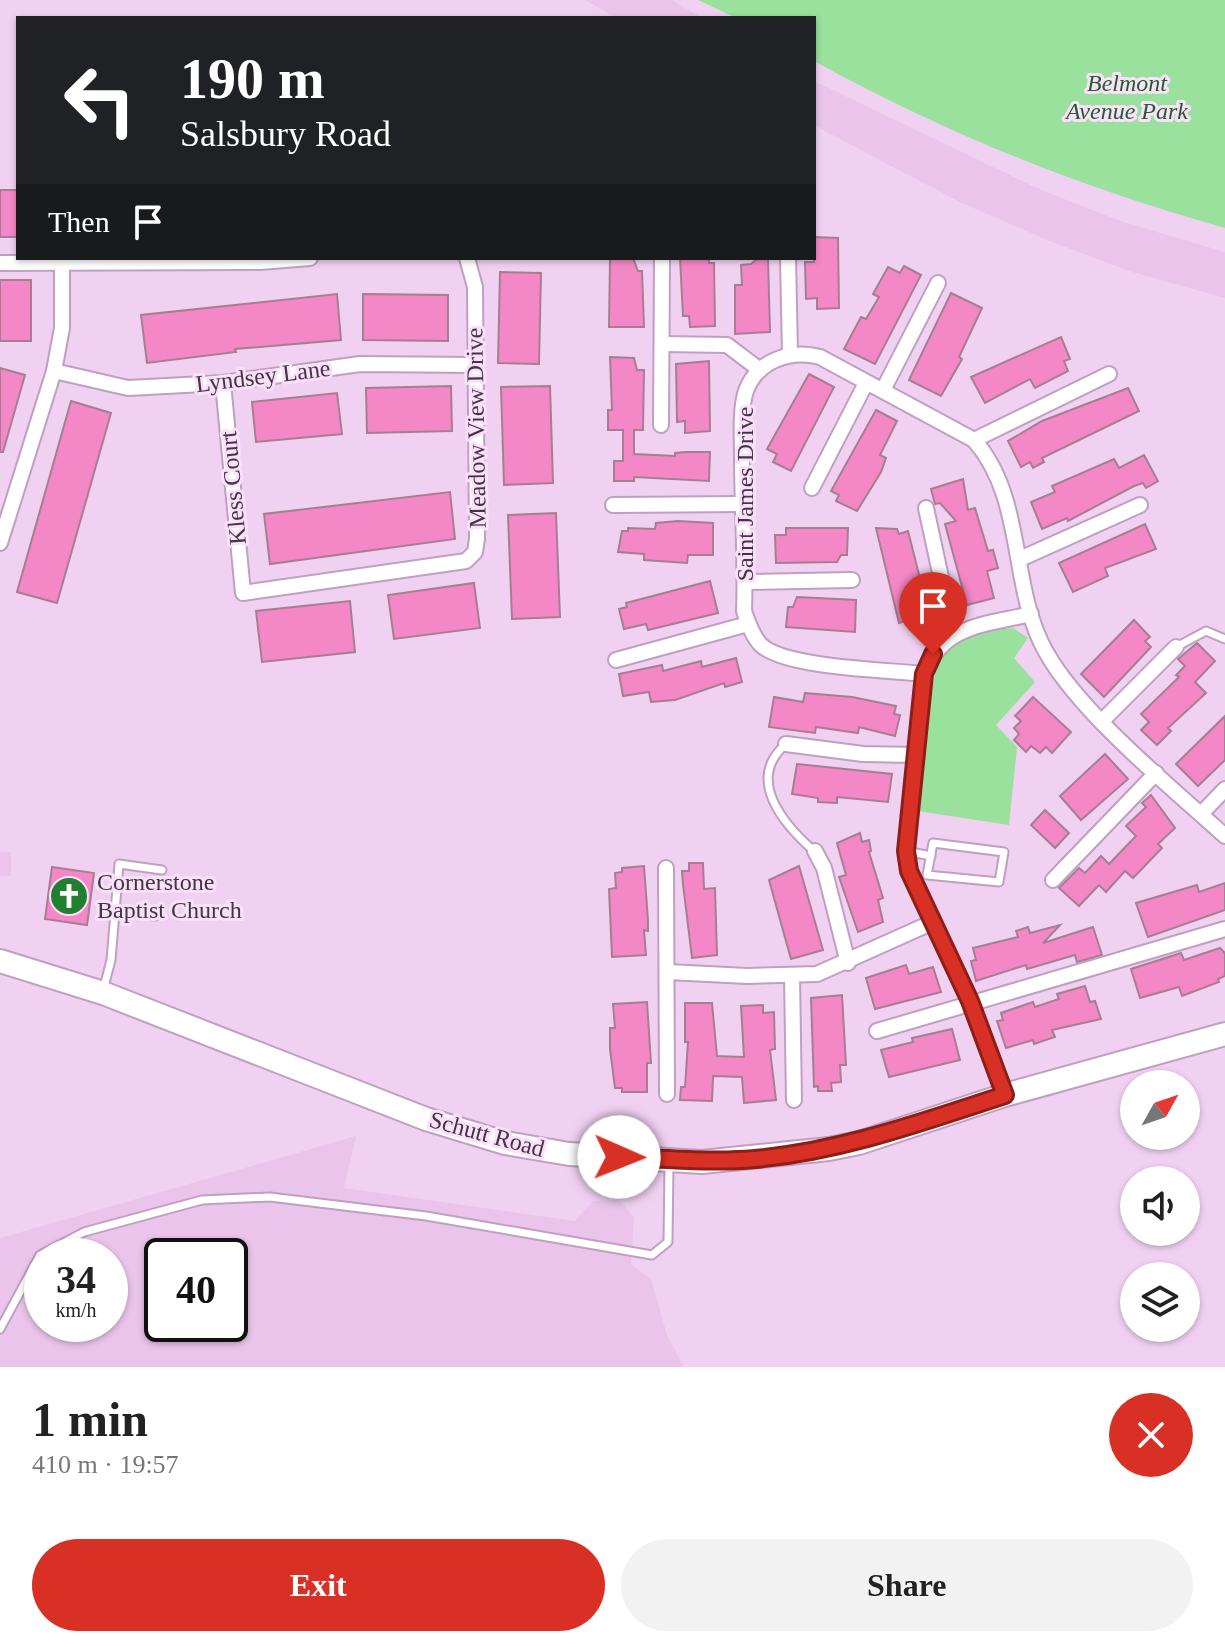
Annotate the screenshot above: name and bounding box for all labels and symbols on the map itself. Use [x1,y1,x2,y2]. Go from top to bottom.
park label: Belmont Avenue Park [1064,70,1188,124]
street label: Meadow View Drive [461,327,491,529]
street label: Lyndsey Lane [194,355,332,397]
street label: Saint James Drive [732,407,758,581]
street label: Kless Court [215,430,251,546]
pin [899,572,967,654]
place label: Cornerstone Baptist Church [97,869,242,923]
church icon: Cornerstone Baptist Church [48,875,90,917]
north arrow [1120,1070,1200,1150]
street label: Schutt Road [427,1106,547,1162]
position arrow [577,1115,661,1199]
speed limit sign: 40 [144,1238,248,1342]

